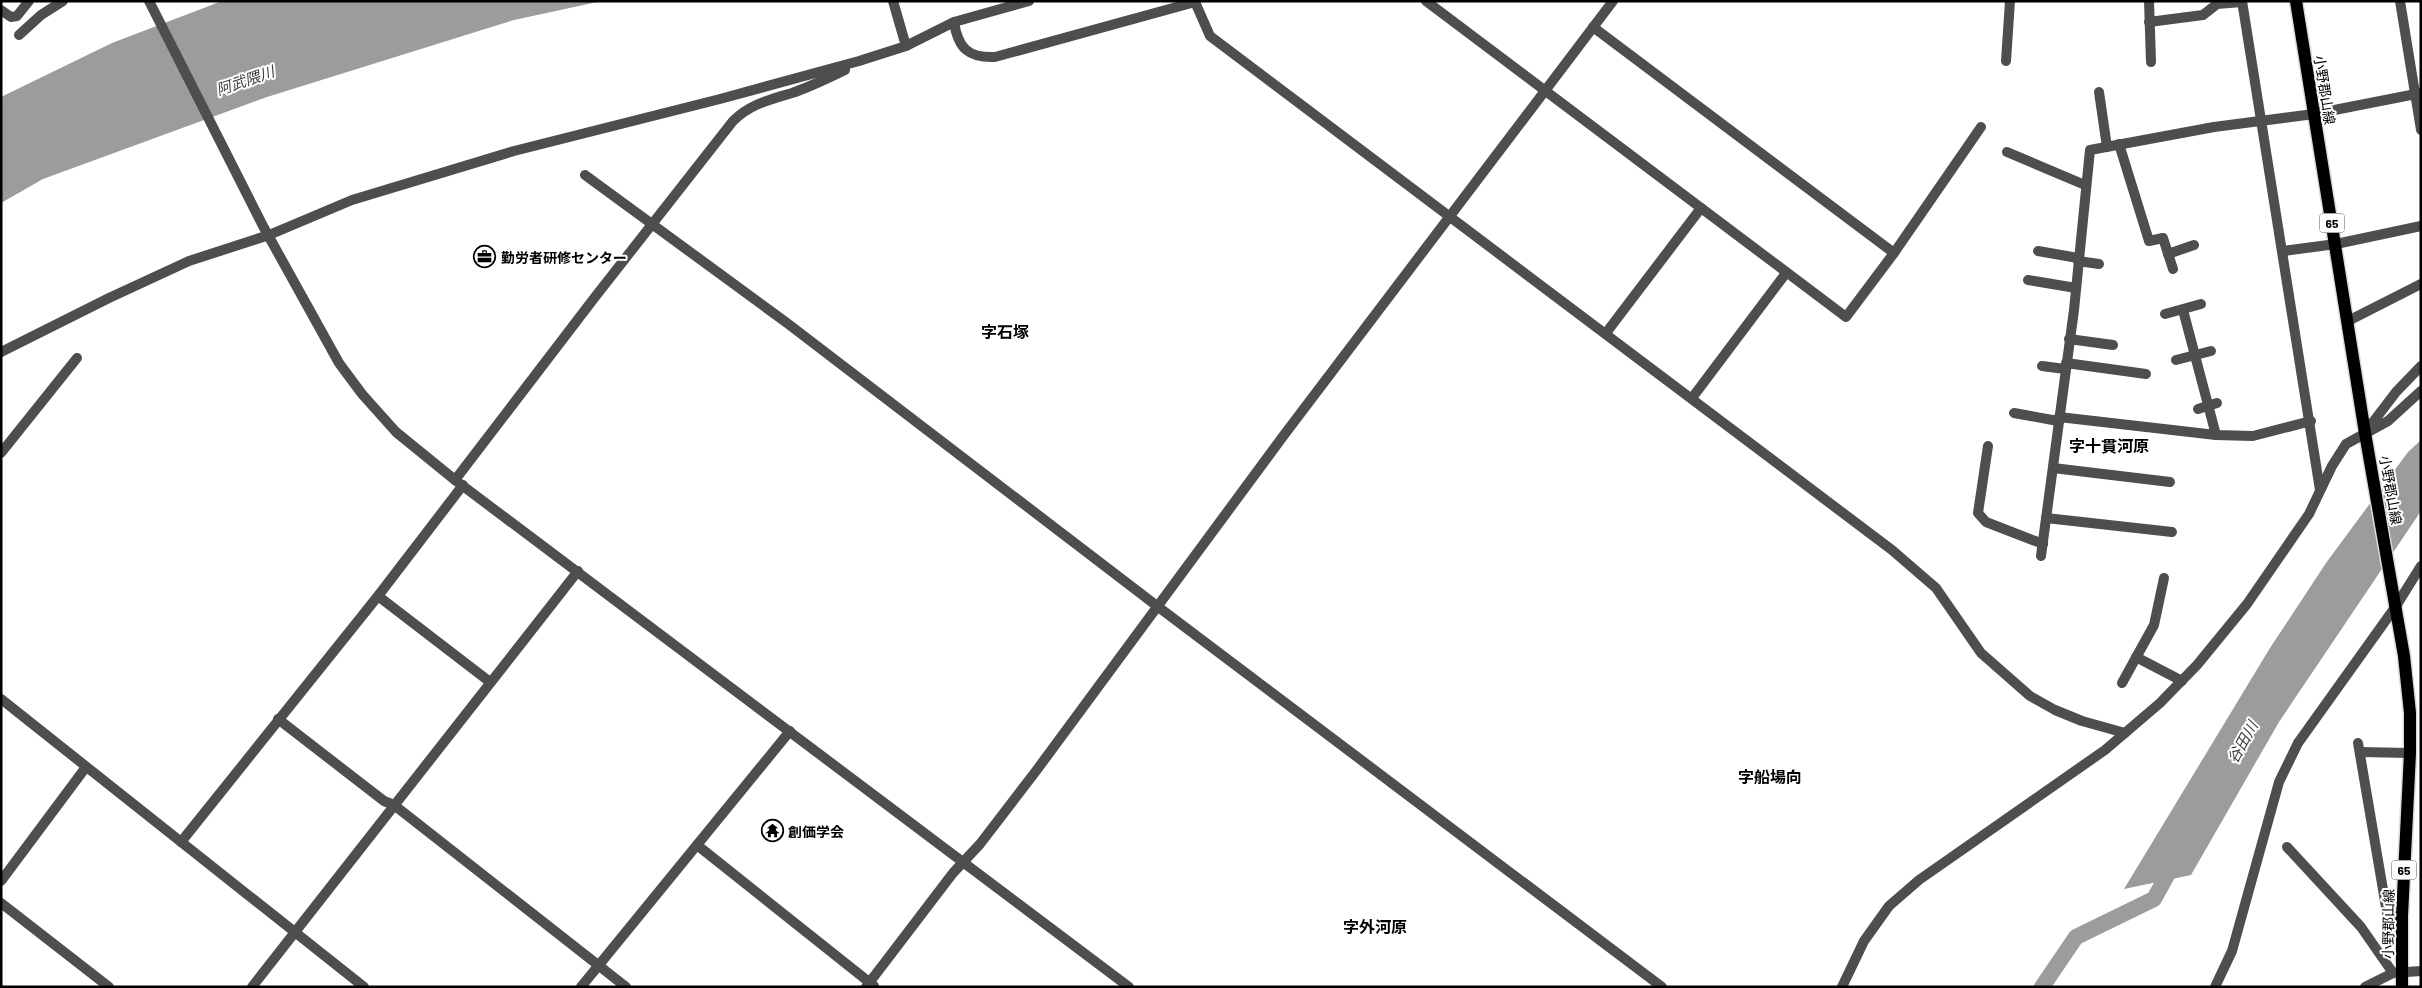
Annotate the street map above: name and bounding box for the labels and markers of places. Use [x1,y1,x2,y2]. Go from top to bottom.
office icon: 勤労者研修センター [473,245,497,269]
place label: 勤労者研修センター [501,249,627,266]
temple icon: 創価学会 [760,819,784,843]
place label: 創価学会 [788,823,844,840]

